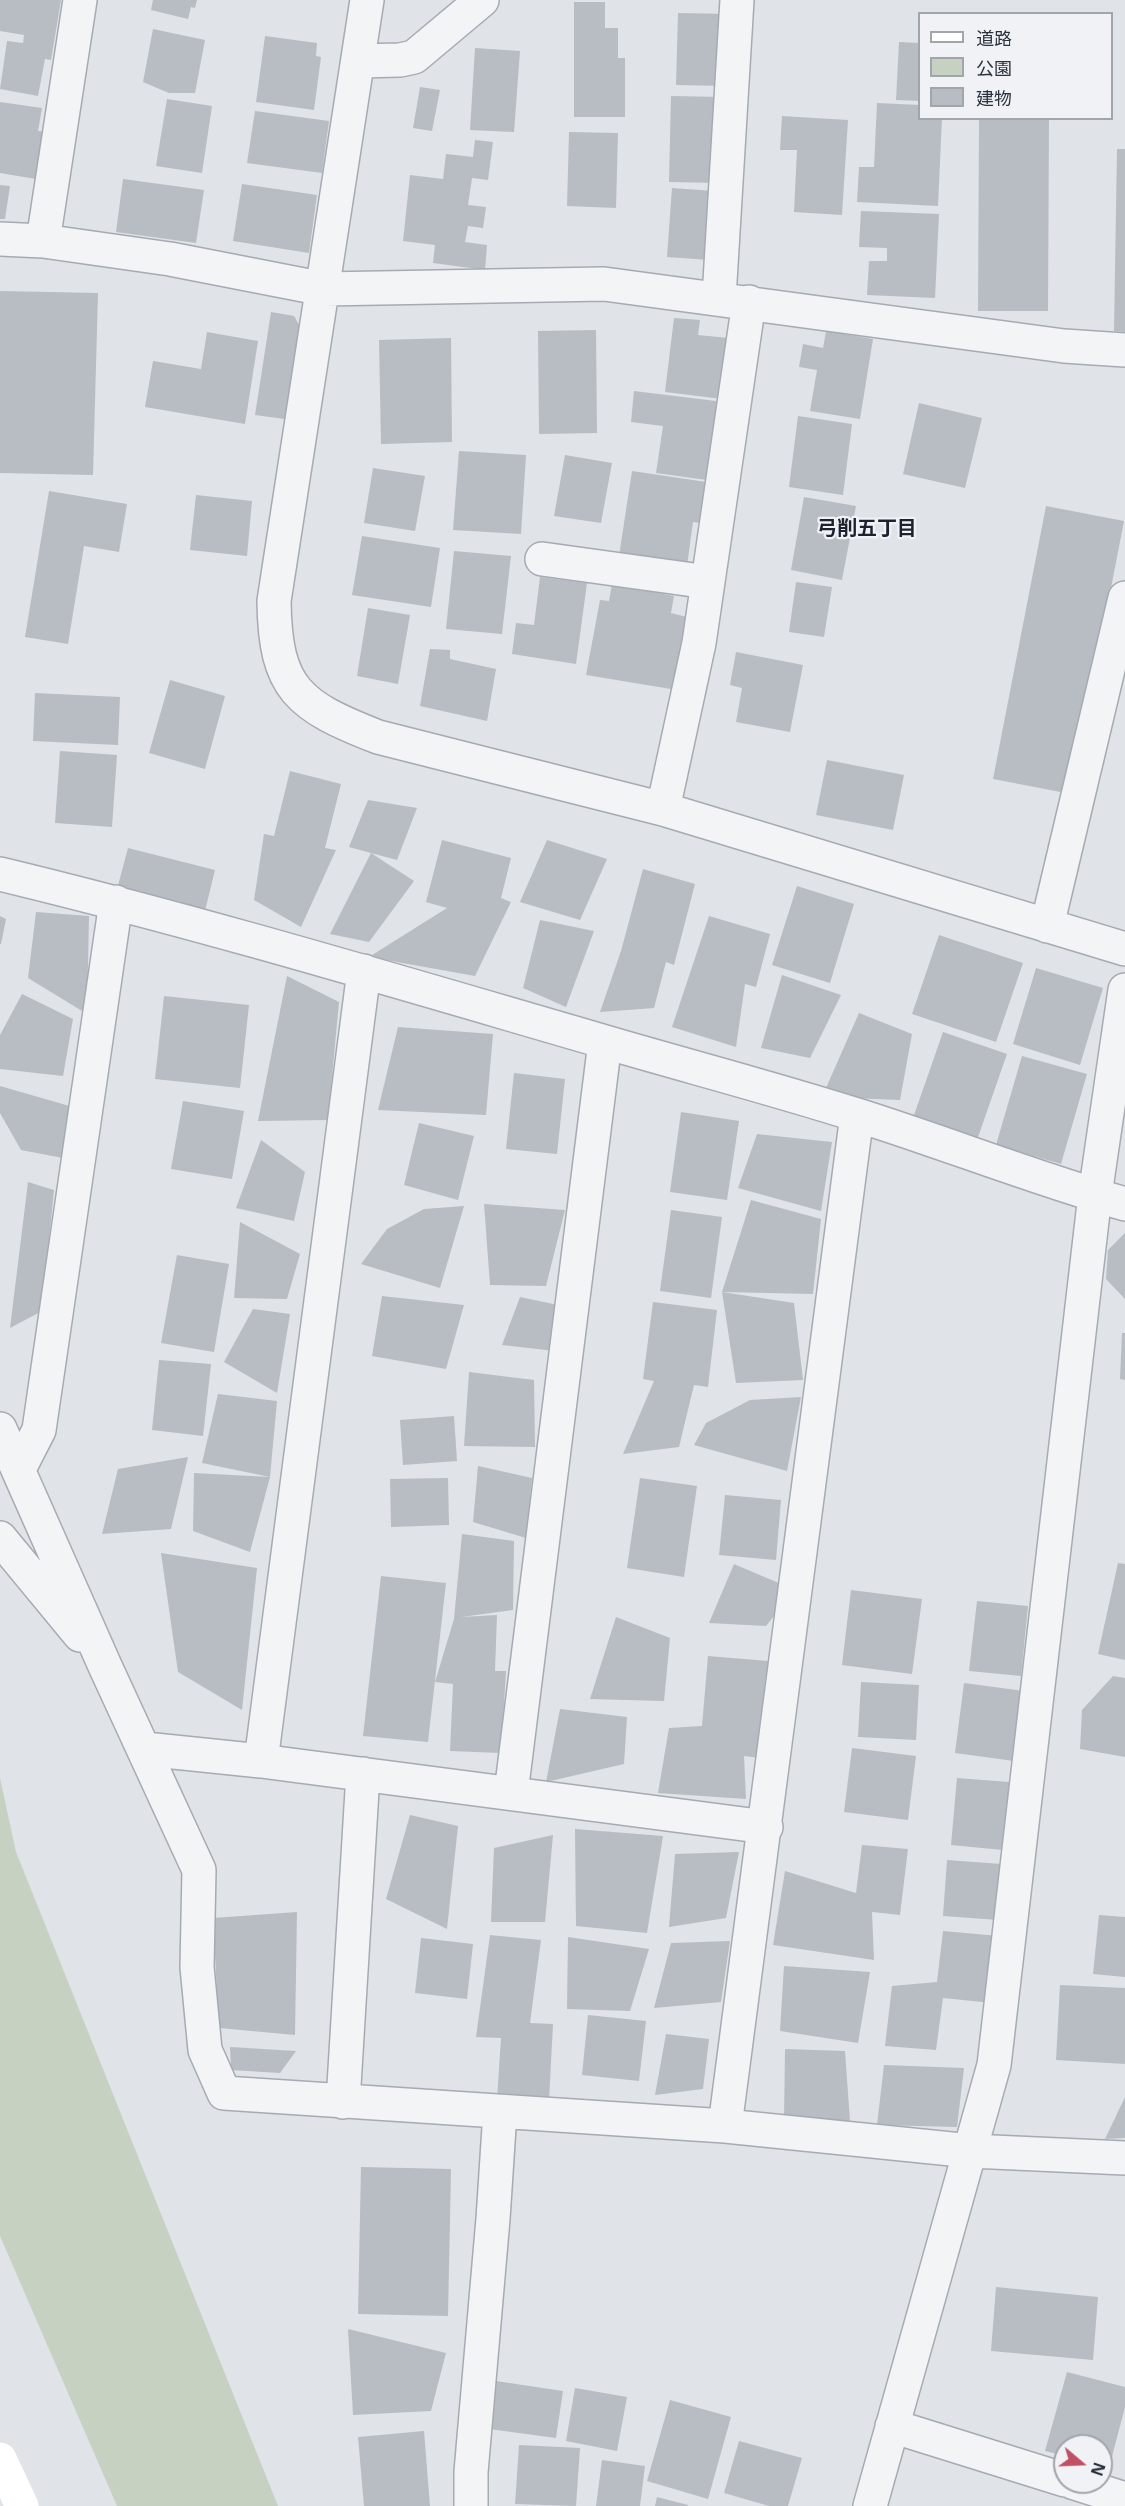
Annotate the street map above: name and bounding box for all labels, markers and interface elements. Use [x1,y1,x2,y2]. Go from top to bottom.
legend [918,12,1113,120]
text: 道路 [976,26,1012,50]
text: 公園 [976,56,1012,80]
text: 建物 [976,86,1012,110]
district label: 弓削五丁目 [817,517,917,541]
north arrow [1053,2434,1113,2494]
text: N [1086,2459,1111,2479]

